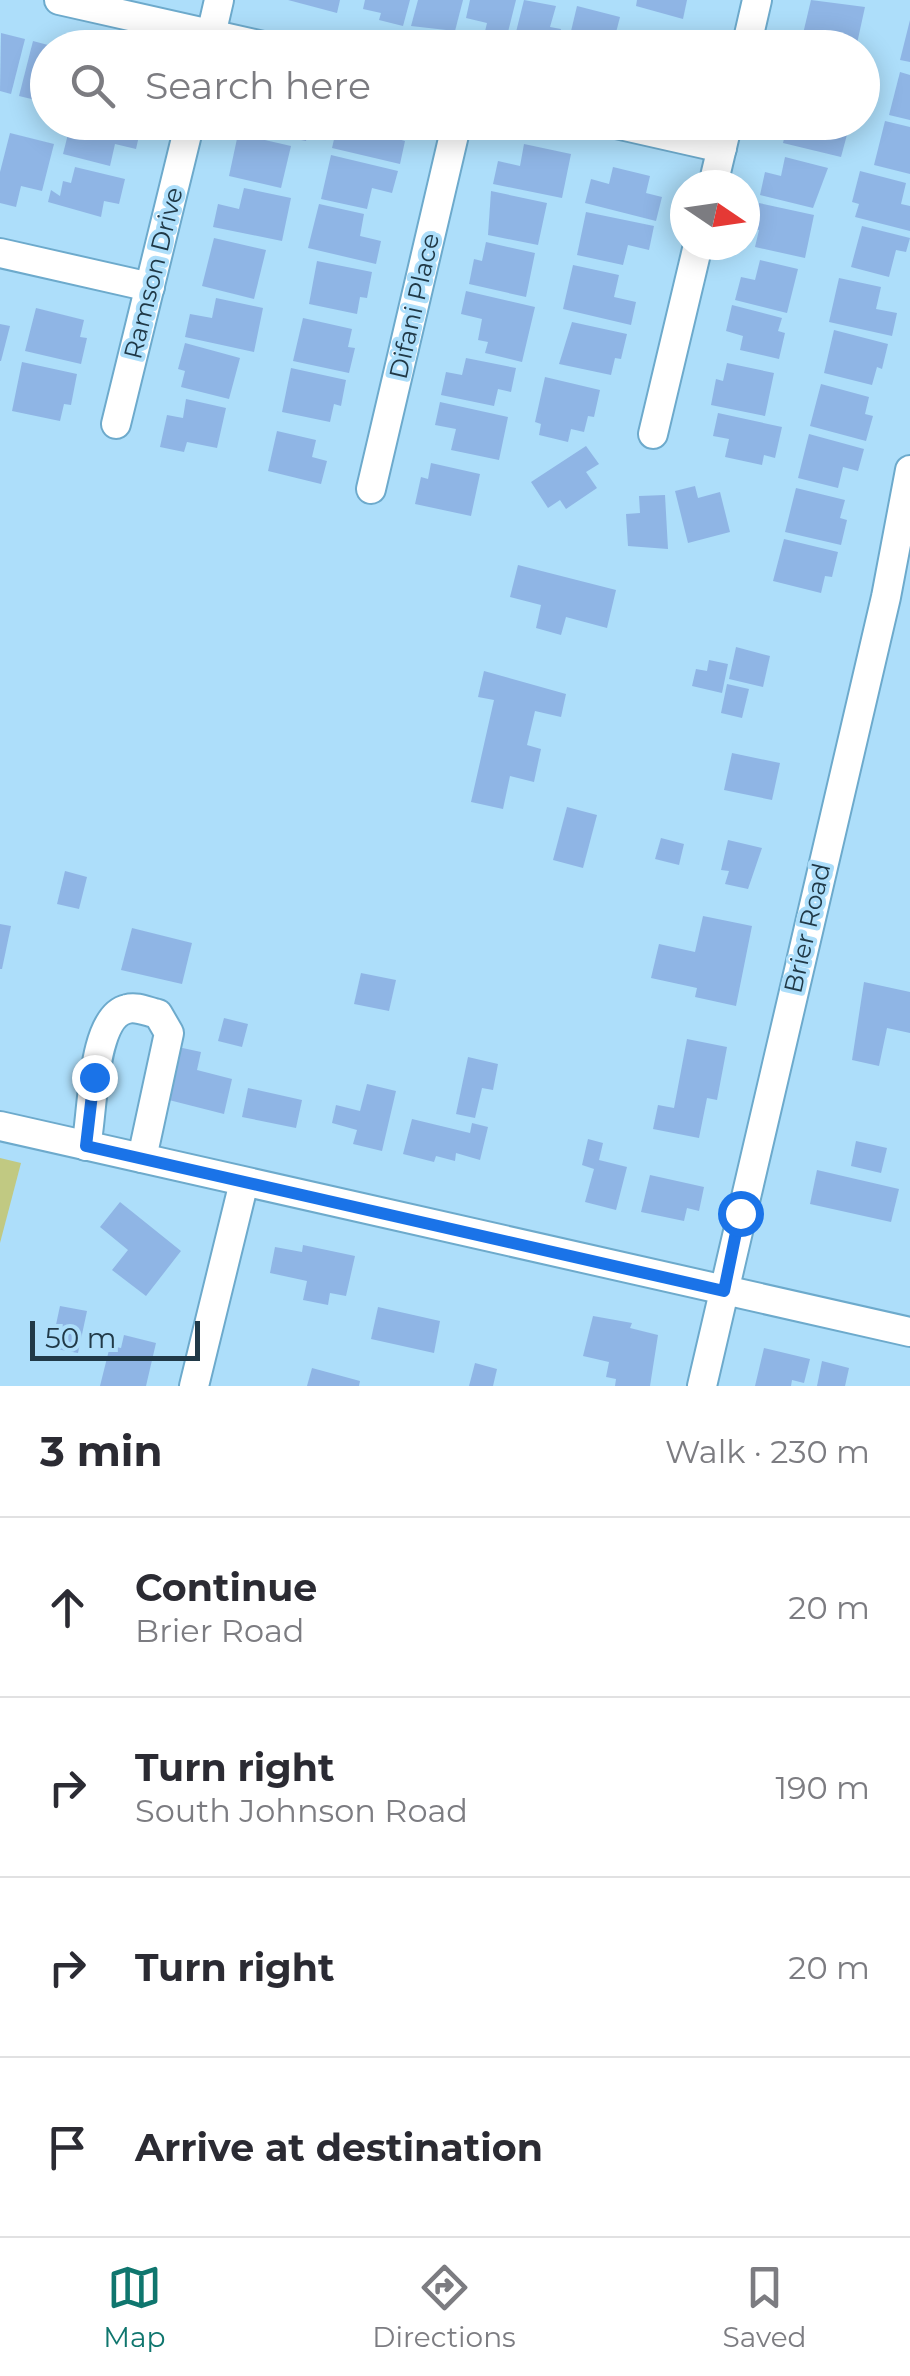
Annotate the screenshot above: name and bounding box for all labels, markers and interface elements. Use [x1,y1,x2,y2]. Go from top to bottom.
search box [30,30,880,140]
icon: search [65,58,120,113]
text: Search here [145,62,371,109]
north arrow [670,170,760,260]
street label: Ramson Drive [117,184,189,362]
street label: Difani Place [383,230,445,382]
street label: Brier Road [777,860,837,996]
route end [72,1055,118,1101]
route start [718,1191,764,1237]
scale bar [30,1316,200,1360]
text: 50 m [45,1321,116,1355]
text: 3 min [40,1425,162,1477]
text: Walk · 230 m [665,1432,870,1471]
text: Continue [135,1564,317,1611]
icon: ahead [40,1580,95,1635]
text: 20 m [788,1588,870,1627]
text: Brier Road [135,1611,305,1650]
text: Turn right [135,1744,334,1791]
icon: right [40,1760,95,1815]
text: 190 m [775,1768,870,1807]
text: South Johnson Road [135,1791,468,1830]
icon: right [40,1940,95,1995]
text: Turn right [135,1944,334,1991]
text: 20 m [788,1948,870,1987]
icon: arrive [40,2120,95,2175]
text: Arrive at destination [135,2124,543,2171]
tab: Map [103,2260,166,2354]
tab: Directions [372,2260,516,2354]
tab: Saved [722,2260,807,2354]

